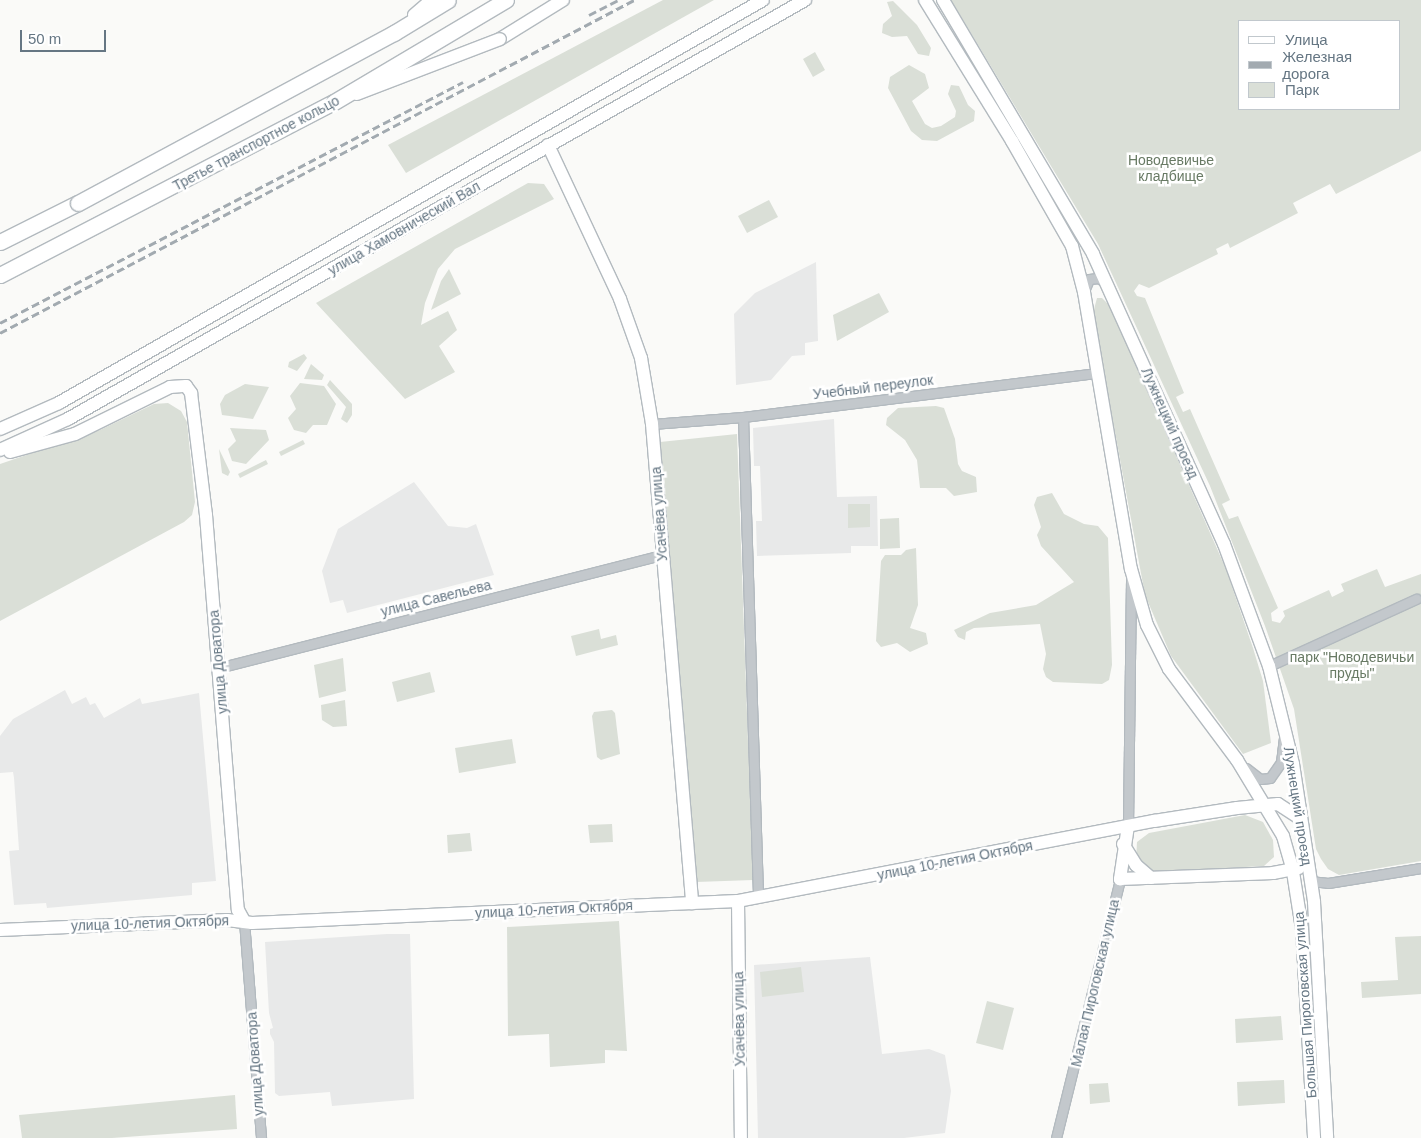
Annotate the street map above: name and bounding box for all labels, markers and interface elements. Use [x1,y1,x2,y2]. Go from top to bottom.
scale bar [22,20,109,52]
legend [1238,20,1401,110]
text: 50 m [28,30,61,47]
text: Улица [1285,31,1328,48]
text: Железная дорога [1282,48,1352,82]
text: Парк [1285,81,1319,98]
street label: Третье транспортное кольцо [170,92,342,194]
park label: Новодевичье кладбище [1128,152,1214,184]
street label: улица Хамовнический Вал [325,177,483,279]
street label: Лужнецкий проезд [1138,365,1202,481]
street label: Учебный переулок [812,371,934,403]
street label: Усачёва улица [647,466,671,562]
street label: улица Савельева [379,576,493,620]
street label: улица Доватора [205,609,231,715]
park label: парк "Новодевичьи пруды" [1290,649,1414,682]
street label: Лужнецкий проезд [1280,745,1316,867]
street label: улица 10-летия Октября [876,837,1034,883]
street label: улица 10-летия Октября [475,896,633,922]
street label: Малая Пироговская улица [1068,898,1122,1068]
street label: Большая Пироговская улица [1290,911,1320,1099]
street label: улица 10-летия Октября [71,912,229,934]
street label: Усачёва улица [730,971,748,1067]
street label: улица Доватора [243,1011,267,1117]

